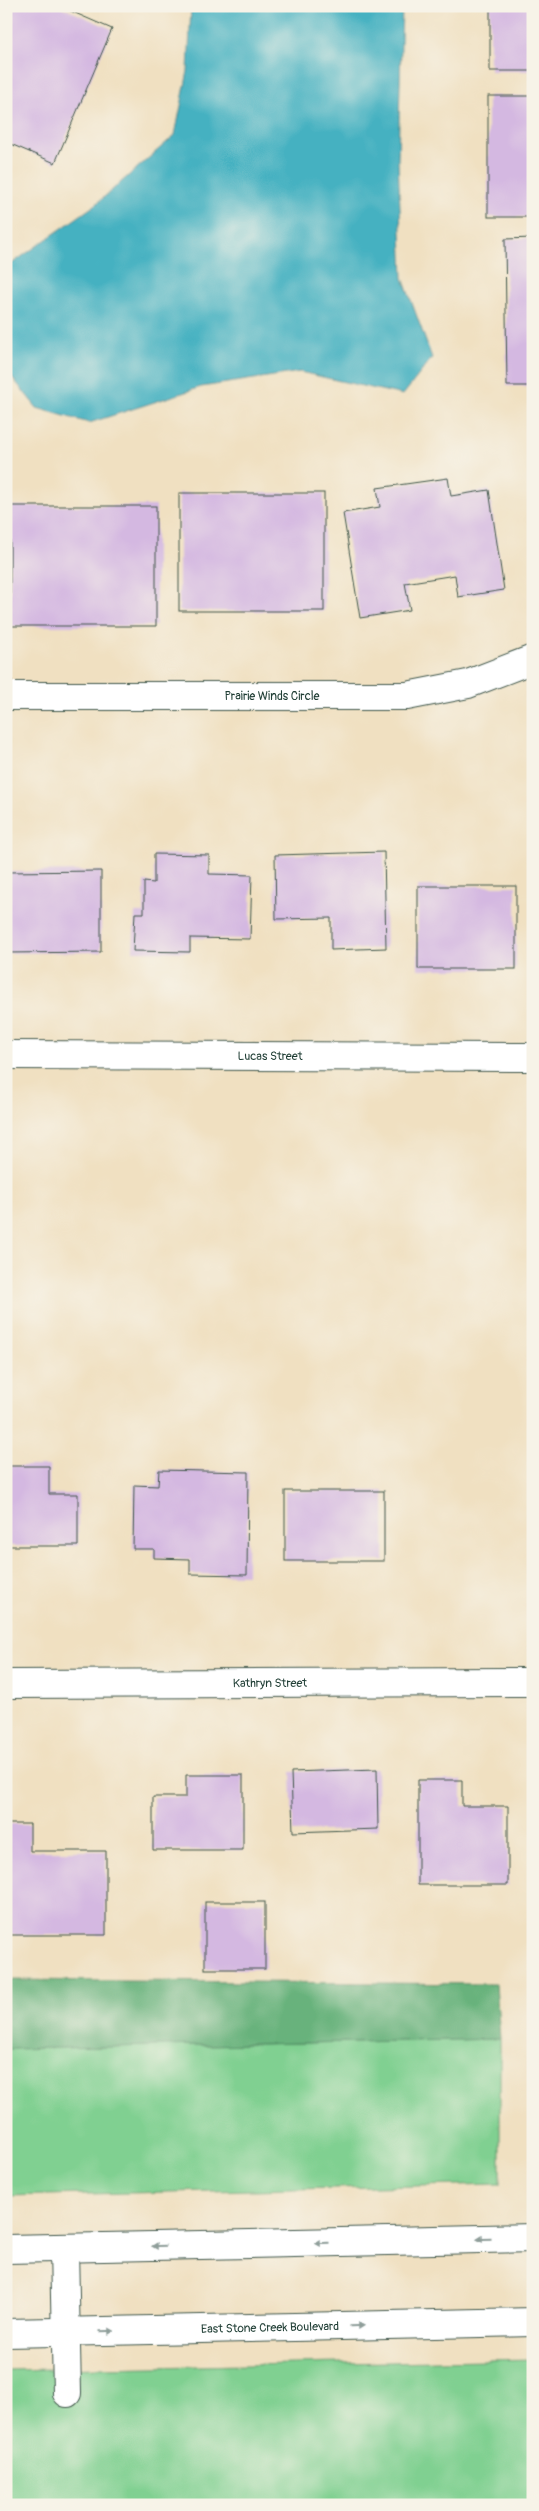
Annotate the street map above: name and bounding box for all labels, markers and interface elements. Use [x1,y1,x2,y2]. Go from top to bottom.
street label: Prairie Winds Circle [224,689,320,704]
street label: Lucas Street [237,1048,303,1064]
street label: Kathryn Street [233,1675,307,1691]
one-way arrow [476,2235,492,2243]
one-way arrow [313,2239,329,2247]
one-way arrow [151,2242,167,2250]
street label: East Stone Creek Boulevard [201,2319,339,2336]
one-way arrow [350,2321,366,2329]
one-way arrow [100,2327,116,2335]

